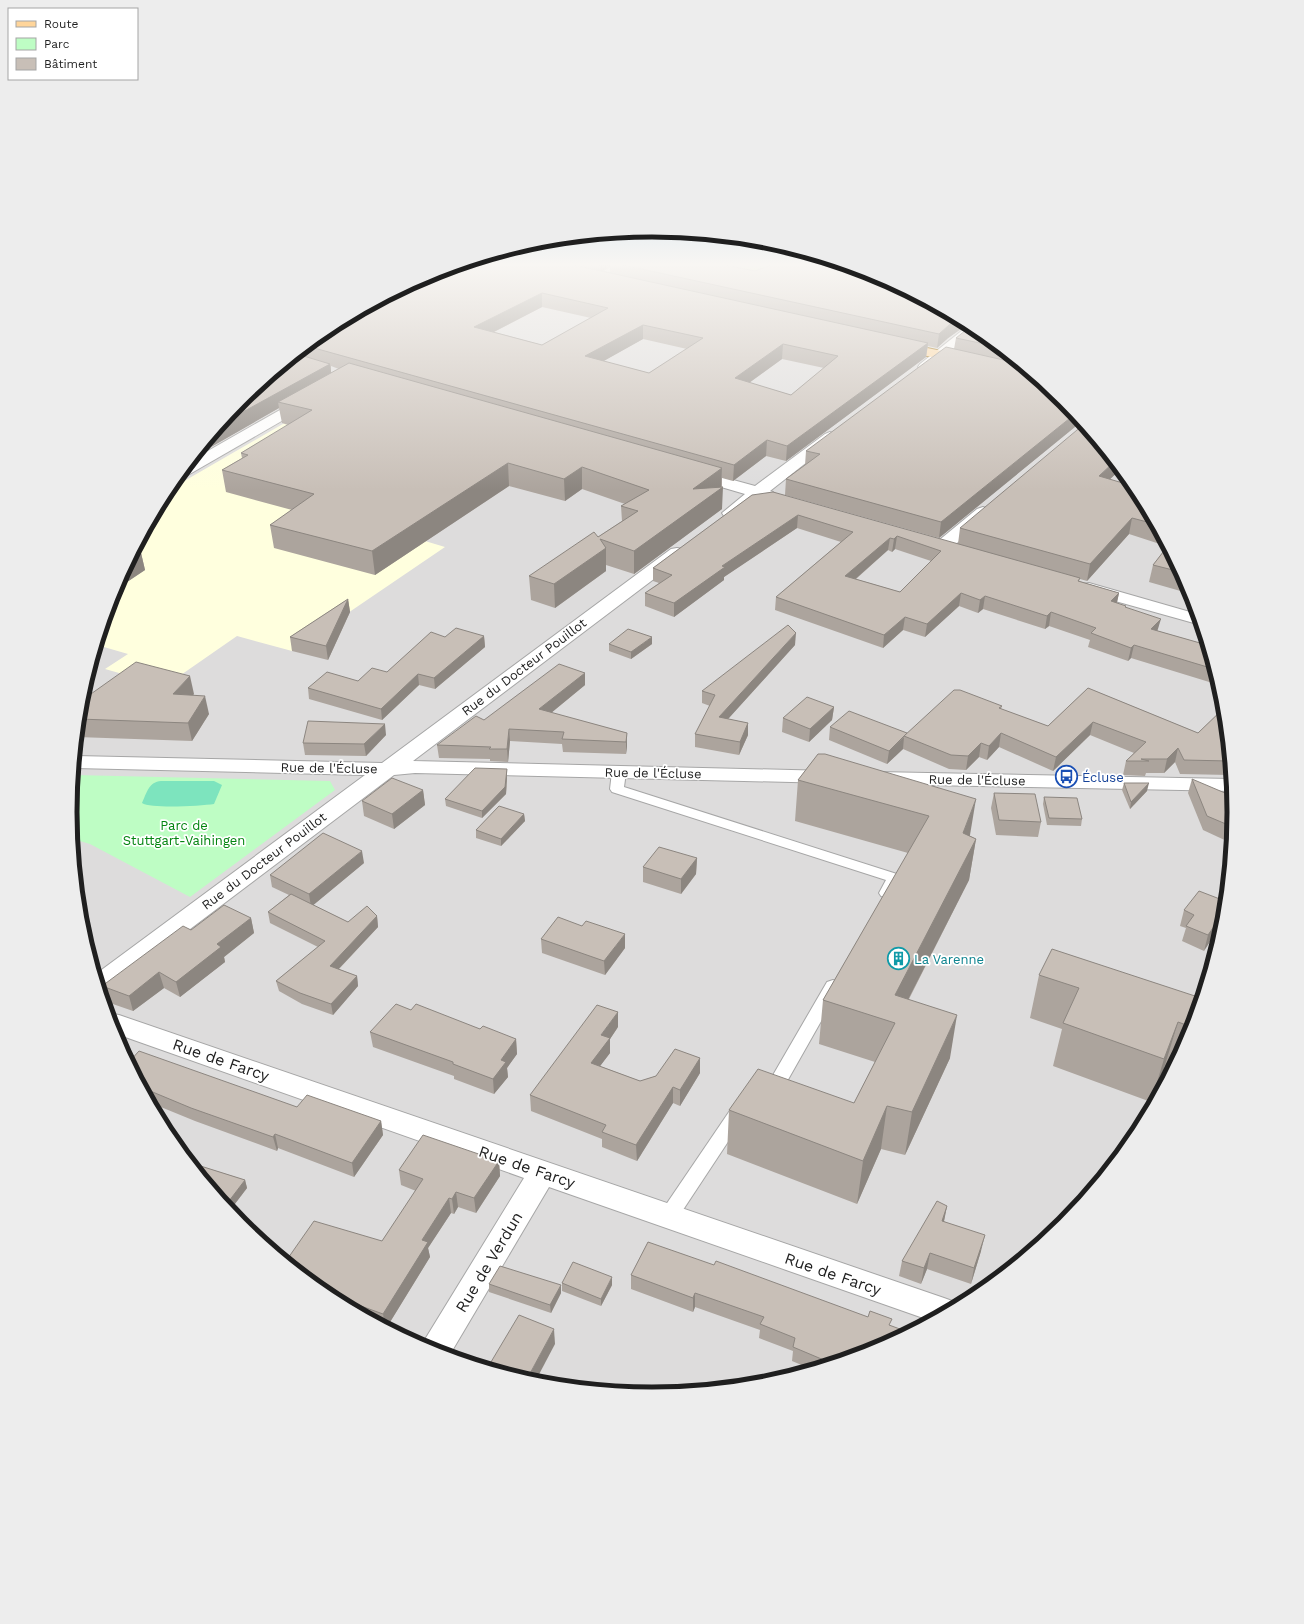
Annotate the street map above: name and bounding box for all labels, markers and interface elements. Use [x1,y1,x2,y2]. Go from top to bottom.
legend [8,8,138,80]
text: Route [44,17,78,31]
text: Parc [44,37,70,51]
text: Bâtiment [44,57,97,71]
street label: Rue du Docteur Pouillot [459,615,590,719]
street label: Rue de l'Écluse [280,759,378,776]
street label: Rue de l'Écluse [604,764,702,781]
bus stop icon: Écluse [1053,764,1079,790]
place label: Écluse [1082,769,1124,785]
street label: Rue de l'Écluse [928,771,1026,788]
street label: Rue du Docteur Pouillot [199,809,330,913]
park label: Parc de Stuttgart-Vaihingen [123,818,245,848]
building icon: La Varenne [885,946,911,972]
place label: La Varenne [914,952,984,967]
street label: Rue de Farcy [170,1035,273,1086]
street label: Rue de Farcy [476,1142,579,1193]
street label: Rue de Verdun [451,1208,527,1316]
street label: Rue de Farcy [782,1249,885,1300]

